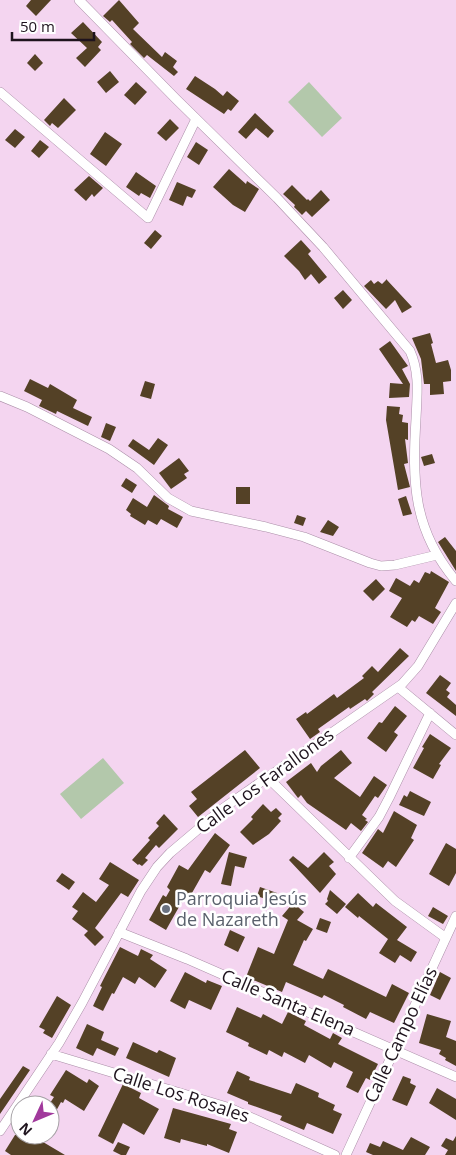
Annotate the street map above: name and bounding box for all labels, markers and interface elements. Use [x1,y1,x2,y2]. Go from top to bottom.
scale bar [12,10,95,42]
text: 50 m [20,16,55,36]
street label: Calle Los Farallones [191,722,338,838]
place label: Parroquia Jesús de Nazareth [176,886,307,931]
marker: Parroquia Jesús de Nazareth [160,903,172,915]
street label: Calle Santa Elena [218,963,359,1041]
street label: Calle Campo Elías [358,963,442,1106]
street label: Calle Los Rosales [110,1061,253,1127]
north arrow [10,1095,60,1145]
text: N [14,1119,36,1140]

